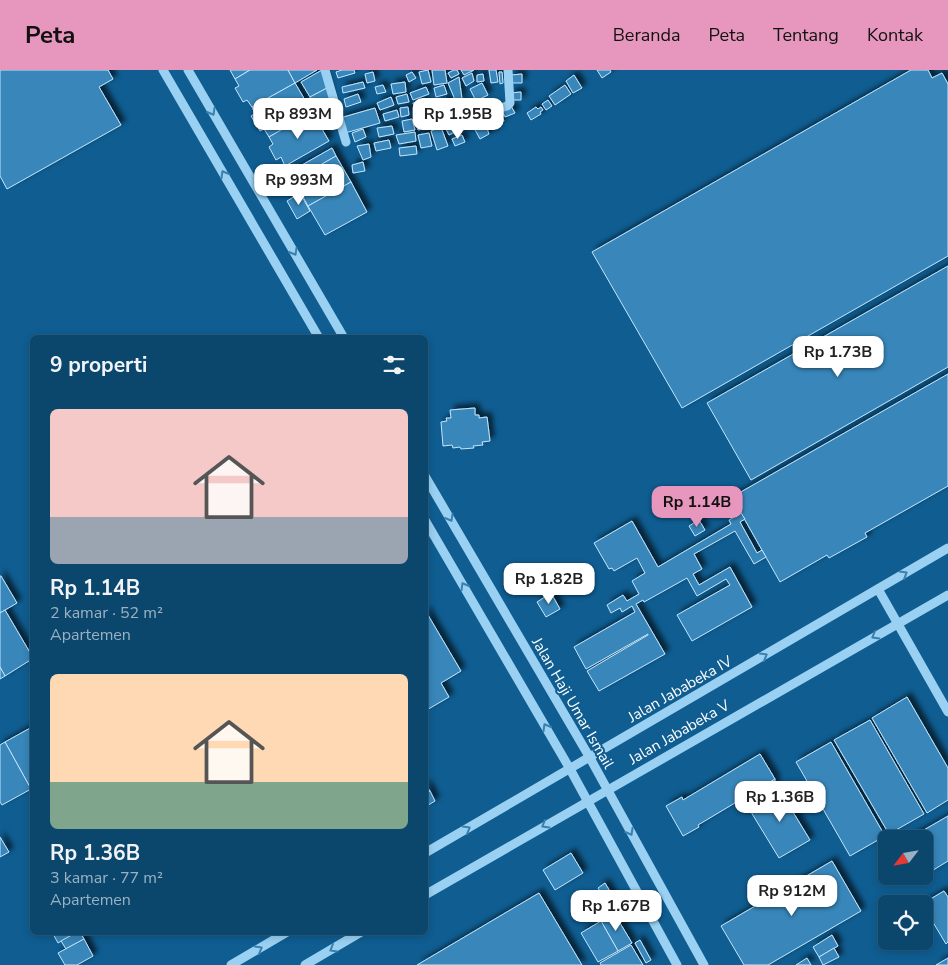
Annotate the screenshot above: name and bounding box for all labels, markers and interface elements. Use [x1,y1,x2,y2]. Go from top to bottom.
text: Peta [25,19,75,51]
text: Beranda [613,23,681,47]
text: Peta [709,23,745,47]
text: Tentang [773,23,839,47]
text: Kontak [867,23,923,47]
pin: Rp 893M [252,98,344,140]
pin: Rp 1.95B [406,98,510,140]
text: Rp 893M [264,103,332,125]
text: Rp 1.95B [424,103,492,125]
one-way arrow [206,107,216,116]
pin: Rp 993M [253,164,345,206]
text: Rp 993M [265,169,333,191]
one-way arrow [220,171,230,180]
one-way arrow [288,247,298,256]
pin: Rp 1.73B [786,336,890,378]
text: Rp 1.73B [804,341,872,363]
text: 9 properti [50,351,147,379]
icon: filters [380,351,408,379]
icon: home [184,442,274,532]
pin: Rp 1.14B [645,486,749,528]
text: Rp 1.14B [663,491,731,513]
one-way arrow [443,512,453,521]
pin: Rp 1.82B [497,562,601,605]
text: Rp 1.82B [515,568,583,590]
one-way arrow [898,571,907,581]
text: Rp 1.14B [50,574,140,602]
one-way arrow [460,583,470,592]
text: 2 kamar · 52 m² [50,602,163,624]
text: Apartemen [50,624,131,646]
one-way arrow [872,630,881,640]
street label: Jalan Haji Umar Ismail [527,633,619,773]
street label: Jalan Jababeka IV [623,651,736,727]
one-way arrow [758,653,767,663]
street label: Jalan Jababeka V [624,695,734,770]
icon: home [184,707,274,797]
one-way arrow [542,723,552,732]
pin: Rp 1.36B [728,780,832,823]
text: Rp 1.36B [746,786,814,808]
one-way arrow [541,819,550,829]
one-way arrow [462,825,471,835]
one-way arrow [624,827,634,836]
north arrow [878,830,932,885]
map controls [878,830,933,950]
text: Rp 1.36B [50,839,140,867]
text: 3 kamar · 77 m² [50,867,163,889]
pin: Rp 912M [746,874,838,917]
text: Rp 912M [758,880,826,902]
text: Apartemen [50,889,131,911]
pin: Rp 1.67B [564,890,668,932]
text: Rp 1.67B [582,895,650,917]
button: locate [878,895,933,950]
one-way arrow [329,942,338,952]
one-way arrow [254,945,263,955]

